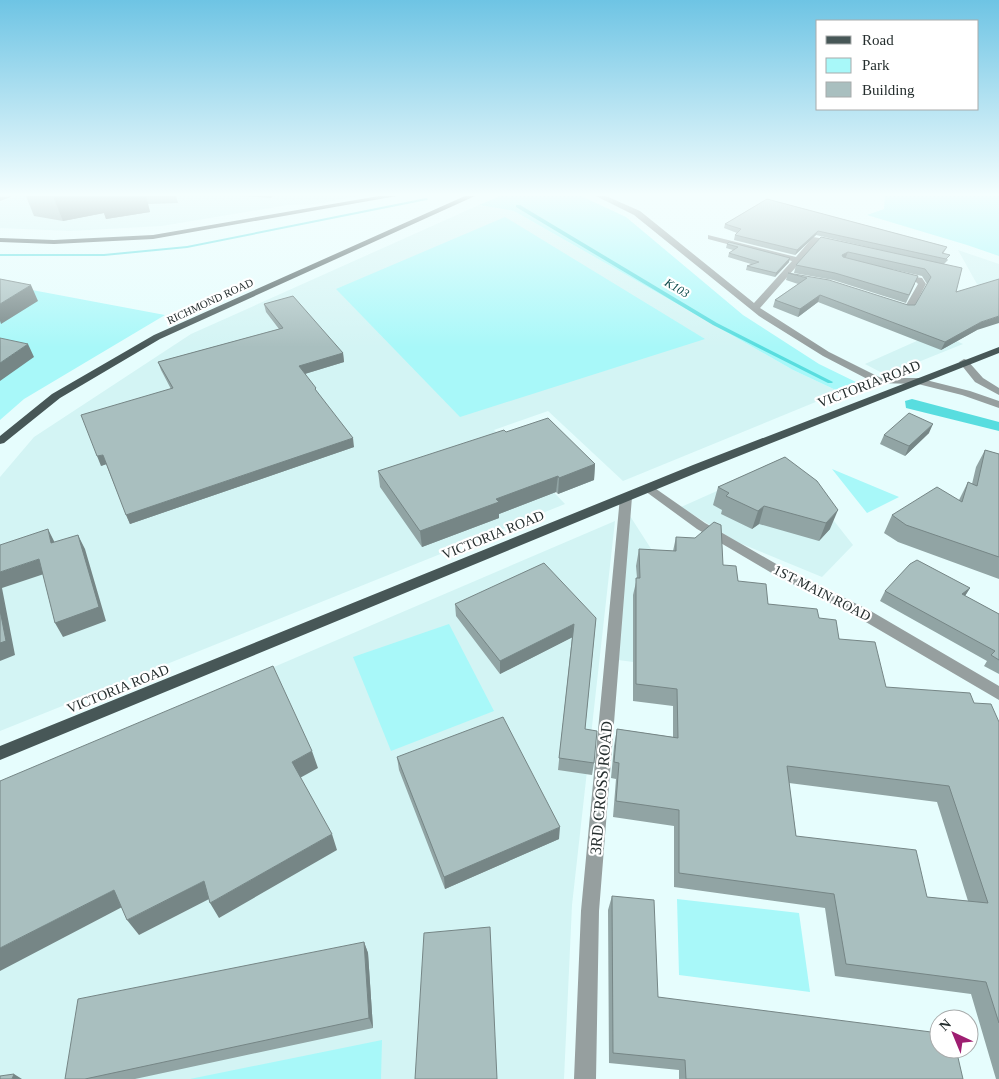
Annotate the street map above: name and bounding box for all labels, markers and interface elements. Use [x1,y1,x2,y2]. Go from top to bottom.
legend [816,20,979,110]
text: Road [862,32,894,48]
text: Park [862,57,890,73]
text: Building [862,82,915,98]
water label: K103 [661,275,692,301]
street label: RICHMOND ROAD [165,276,255,326]
street label: VICTORIA ROAD [815,357,923,411]
street label: VICTORIA ROAD [440,508,546,562]
street label: 1ST MAIN ROAD [771,562,873,624]
street label: VICTORIA ROAD [65,662,171,716]
street label: 3RD CROSS ROAD [587,720,615,856]
north arrow [929,1009,979,1059]
text: N [936,1016,954,1034]

